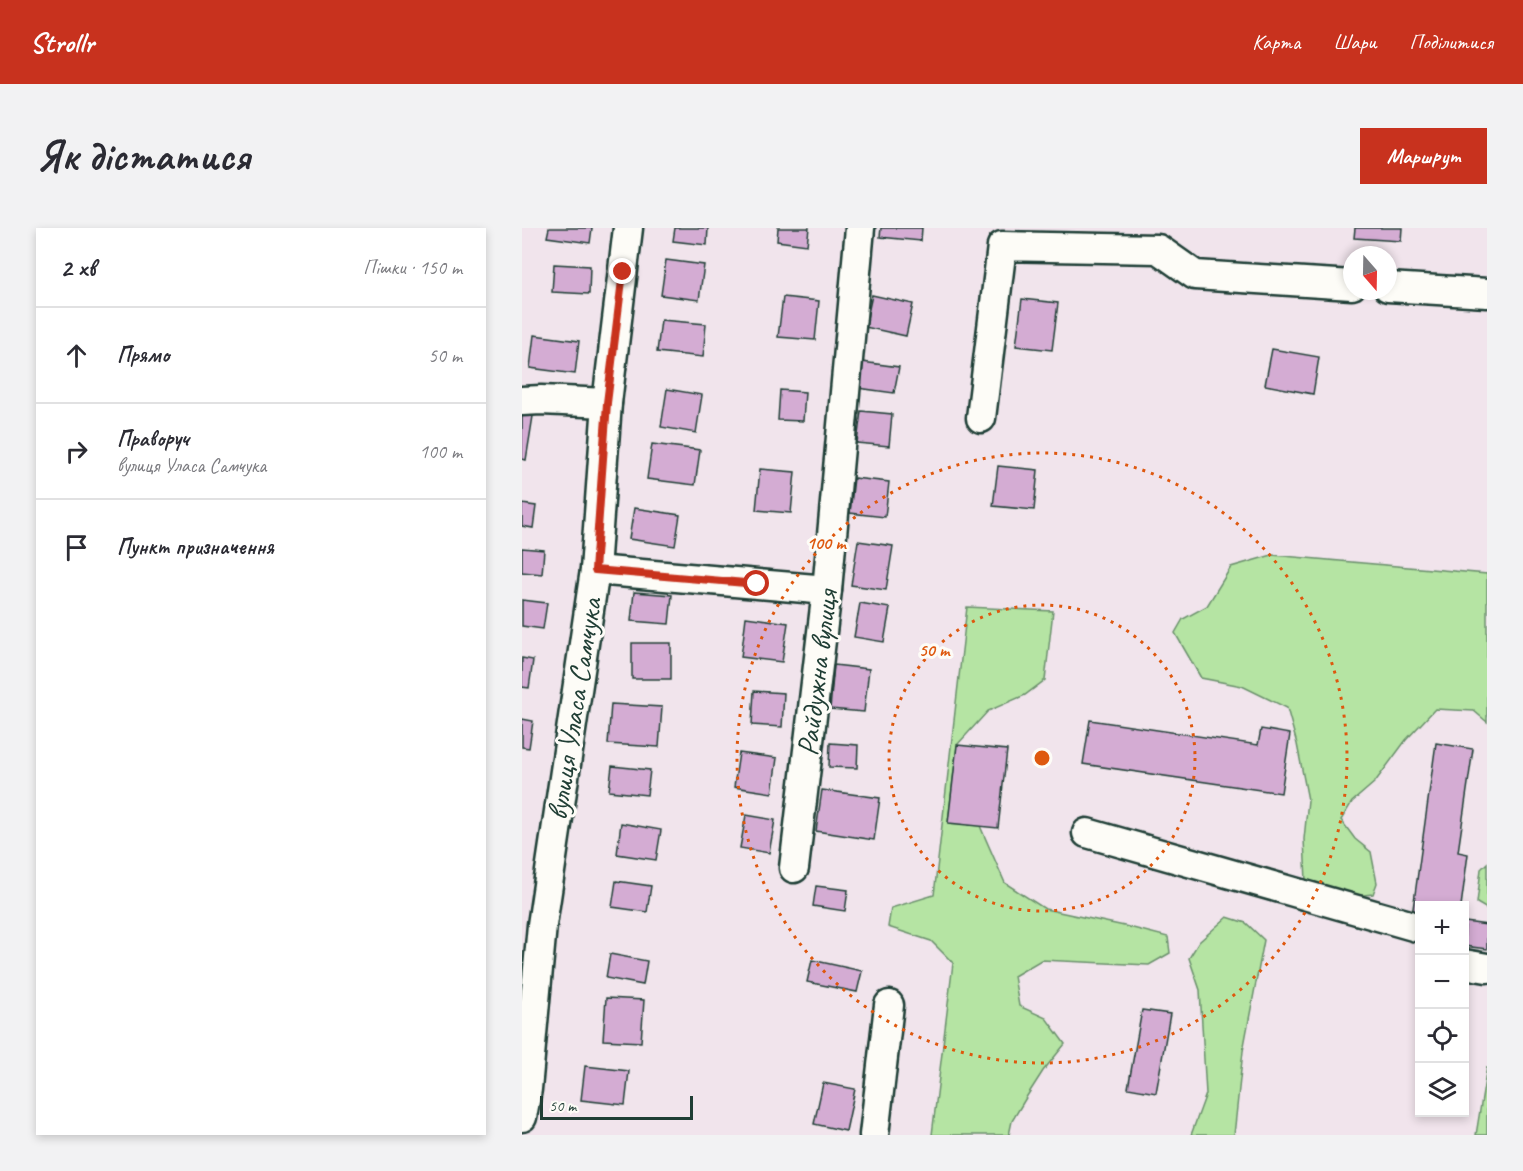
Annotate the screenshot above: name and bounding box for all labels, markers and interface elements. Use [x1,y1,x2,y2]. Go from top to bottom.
text: Strollr [30,25,94,60]
text: Карта [1252,29,1300,55]
text: Шари [1333,29,1377,55]
text: Поділитися [1410,29,1493,55]
button: Маршрут [1360,128,1487,184]
text: Як дістатися [36,130,250,183]
north arrow [1343,246,1397,300]
text: 2 хв [60,251,95,284]
text: Пішки · 150 m [363,255,462,280]
route end [609,258,635,284]
icon: ahead [60,339,93,372]
text: Прямо [117,341,169,369]
text: 50 m [428,343,462,368]
text: Праворуч [117,425,189,453]
icon: right [60,435,93,468]
text: 100 m [419,439,462,464]
text: вулиця Уласа Самчука [117,453,266,478]
icon: arrive [60,531,93,564]
text: 100 m [807,532,847,554]
text: Пункт призначення [117,533,274,561]
route start [743,570,769,596]
street label: Райдужна вулиця [788,585,846,758]
street label: вулиця Уласа Самчука [538,593,611,823]
text: 50 m [919,639,951,661]
centre of rings [1032,748,1052,768]
map controls [1415,901,1469,1117]
button: + [1415,901,1469,955]
button: − [1415,955,1469,1009]
button: locate [1415,1009,1469,1063]
button: layers [1415,1063,1469,1117]
scale bar [540,1093,693,1120]
text: 50 m [549,1096,576,1116]

